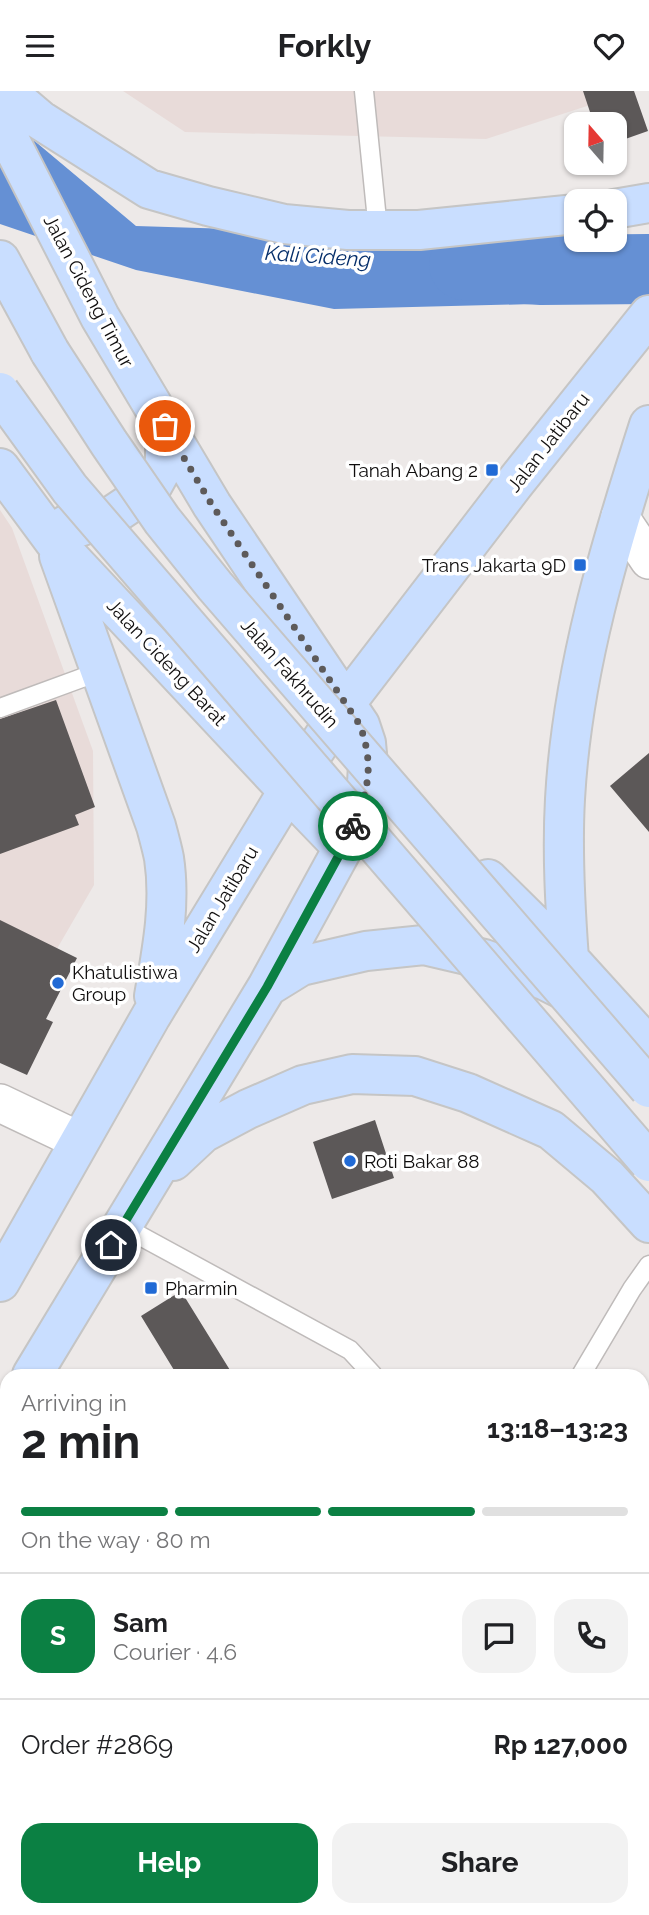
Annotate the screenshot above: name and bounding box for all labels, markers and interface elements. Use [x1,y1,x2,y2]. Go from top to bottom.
icon: menu [21,27,59,65]
text: Forkly [278,27,371,64]
icon: heart [590,27,628,65]
north arrow [564,112,626,175]
map controls [564,112,627,252]
button: locate [564,189,627,252]
street label: Jalan Cideng Timur [40,211,139,371]
water label: Kali Cideng [264,240,372,272]
street label: Jalan Jatibaru [502,388,594,496]
pin [135,396,195,456]
icon: bag [146,407,184,445]
place label: Tanah Abang 2 [349,459,478,481]
marker: Tanah Abang 2 [484,462,500,478]
place label: Trans Jakarta 9D [422,554,566,576]
marker: Trans Jakarta 9D [572,557,588,573]
street label: Jalan Cideng Barat [103,594,232,730]
street label: Jalan Fakhrudin [237,614,343,732]
courier [318,791,388,861]
icon: bike [334,807,372,845]
street label: Jalan Jatibaru [182,842,262,956]
place label: Khatulistiwa Group [72,961,178,1005]
marker: Khatulistiwa Group [50,975,66,991]
place label: Roti Bakar 88 [364,1150,480,1172]
marker: Roti Bakar 88 [342,1153,358,1169]
pin [81,1215,141,1275]
icon: home [92,1226,130,1264]
place label: Pharmin [165,1277,238,1299]
marker: Pharmin [143,1280,159,1296]
text: Arriving in [21,1389,127,1416]
text: 13:18–13:23 [487,1414,628,1444]
text: 2 min [21,1415,140,1469]
text: On the way · 80 m [21,1526,211,1553]
button: chat [462,1599,536,1673]
button: phone [554,1599,628,1673]
text: Sam [113,1608,168,1638]
text: S [50,1621,66,1651]
text: Courier · 4.6 [113,1638,237,1665]
text: Order #2869 [21,1730,173,1760]
text: Rp 127,000 [494,1730,628,1760]
button: Help [21,1823,318,1903]
button: Share [332,1823,628,1903]

